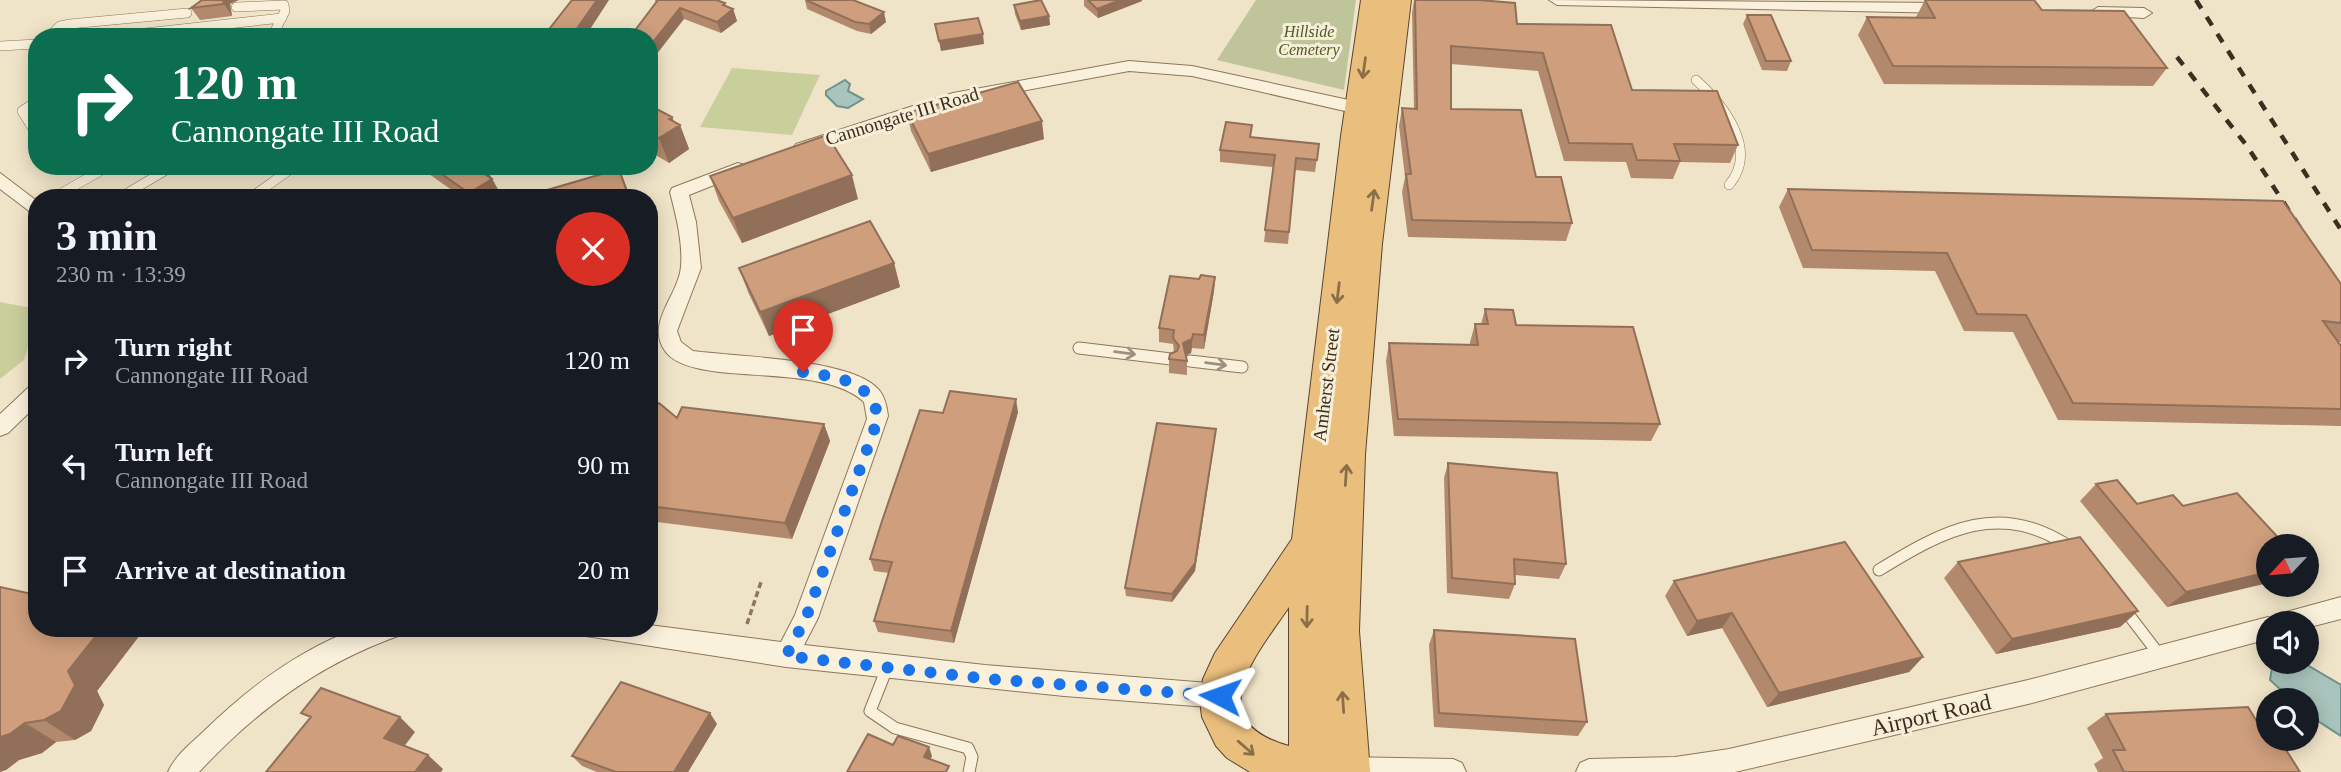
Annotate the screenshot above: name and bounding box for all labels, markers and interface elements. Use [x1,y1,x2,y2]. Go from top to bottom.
park label: Hillside Cemetery [1278,23,1341,59]
text: 120 m [171,55,298,110]
icon: right [56,56,147,147]
one-way arrow [1357,56,1370,78]
street label: Cannongate III Road [823,83,982,149]
text: Cannongate III Road [171,113,439,149]
one-way arrow [1367,189,1380,211]
button: close [556,212,630,286]
text: 3 min [56,213,158,259]
text: 230 m · 13:39 [56,262,186,287]
one-way arrow [1331,282,1344,304]
pin [773,300,833,372]
icon: arrive [784,311,822,349]
street label: Amherst Street [1309,326,1343,443]
text: Turn right [115,333,232,362]
icon: right [56,342,94,380]
text: 120 m [564,346,630,375]
one-way arrow [1114,347,1136,360]
one-way arrow [1204,357,1227,370]
text: Cannongate III Road [115,363,308,388]
text: Turn left [115,438,213,467]
icon: left [56,447,94,485]
text: 90 m [577,451,630,480]
one-way arrow [1340,464,1353,487]
text: Cannongate III Road [115,468,308,493]
north arrow [2256,534,2319,597]
map controls [2256,534,2319,751]
icon: arrive [56,552,94,590]
text: Arrive at destination [115,556,346,585]
text: 20 m [577,556,630,585]
one-way arrow [1300,605,1314,628]
button: sound [2256,611,2319,674]
position arrow [1183,659,1257,733]
button: search [2256,688,2319,751]
street label: Airport Road [1869,689,1994,741]
one-way arrow [1336,691,1349,714]
one-way arrow [1237,740,1255,756]

